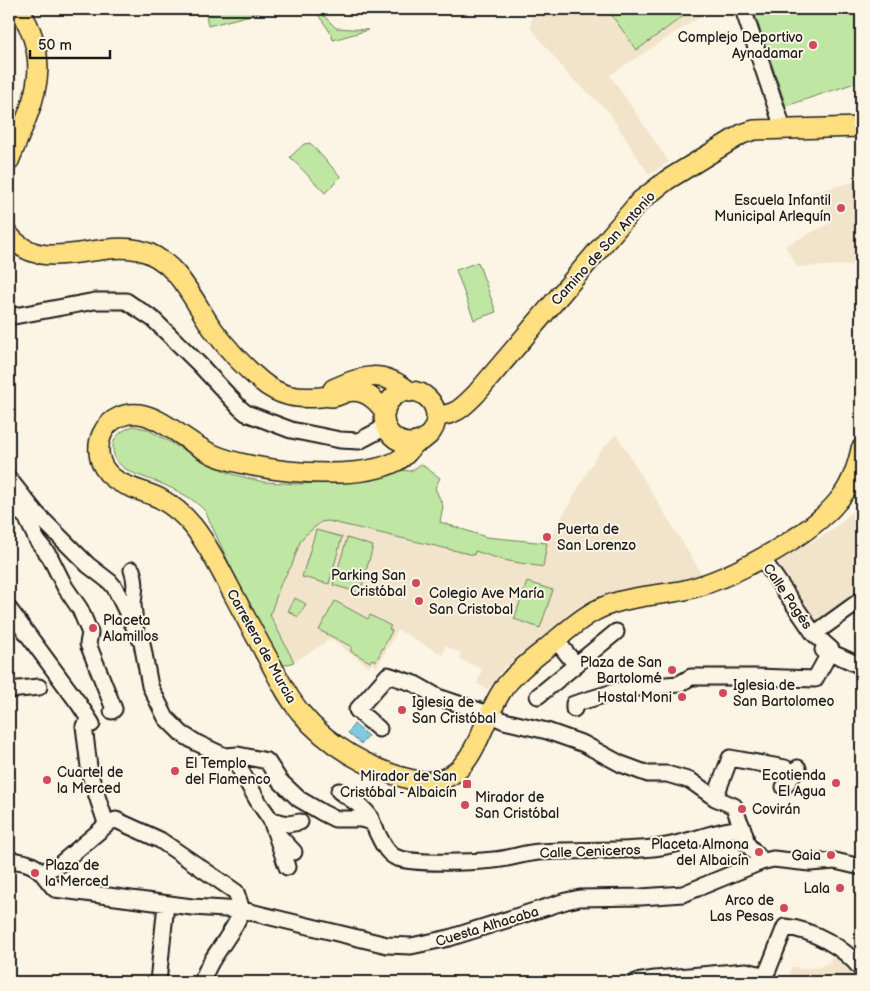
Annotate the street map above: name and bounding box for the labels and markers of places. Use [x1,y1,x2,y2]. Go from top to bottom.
place label: Complejo Deportivo Aynadamar [678,29,804,62]
marker: Complejo Deportivo Aynadamar [807,39,819,51]
place label: Escuela Infantil Municipal Arlequín [714,192,831,225]
marker: Escuela Infantil Municipal Arlequín [835,202,847,214]
place label: Puerta de San Lorenzo [557,521,636,554]
marker: Puerta de San Lorenzo [541,531,553,543]
place label: Parking San Cristóbal [331,567,406,600]
marker: Parking San Cristóbal [410,577,422,589]
place label: Colegio Ave María San Cristobal [429,585,545,618]
marker: Colegio Ave María San Cristobal [413,595,425,607]
place label: Placeta Alamillos [103,612,158,645]
marker: Placeta Alamillos [87,622,99,634]
place label: Plaza de San Bartolomé [580,654,663,687]
marker: Plaza de San Bartolomé [666,664,678,676]
place label: Iglesia de San Bartolomeo [733,677,834,710]
marker: Iglesia de San Bartolomeo [717,687,729,699]
place label: Hostal Moni [597,689,672,706]
marker: Hostal Moni [676,691,688,703]
place label: Iglesia de San Cristóbal [412,694,496,727]
marker: Iglesia de San Cristóbal [396,704,408,716]
place label: El Templo del Flamenco [185,755,271,788]
place label: Cuartel de la Merced [57,764,123,797]
marker: El Templo del Flamenco [169,765,181,777]
place label: Ecotienda El Agua [762,767,826,800]
place label: Mirador de San Cristóbal - Albaicín [340,768,457,801]
marker: Cuartel de la Merced [41,774,53,786]
marker: Ecotienda El Agua [830,777,842,789]
marker: Mirador de San Cristóbal - Albaicín [461,778,473,790]
place label: Mirador de San Cristóbal [475,789,559,822]
marker: Mirador de San Cristóbal [459,799,471,811]
place label: Covirán [752,801,801,818]
marker: Covirán [736,803,748,815]
place label: Placeta Almona del Albaicín [651,836,749,869]
marker: Placeta Almona del Albaicín [753,846,765,858]
place label: Gaia [791,847,821,864]
marker: Gaia [825,849,837,861]
place label: Plaza de la Merced [45,857,109,890]
marker: Plaza de la Merced [29,867,41,879]
place label: Lala [803,880,830,897]
marker: Lala [834,882,846,894]
place label: Arco de Las Pesas [709,892,774,925]
marker: Arco de Las Pesas [778,902,790,914]

